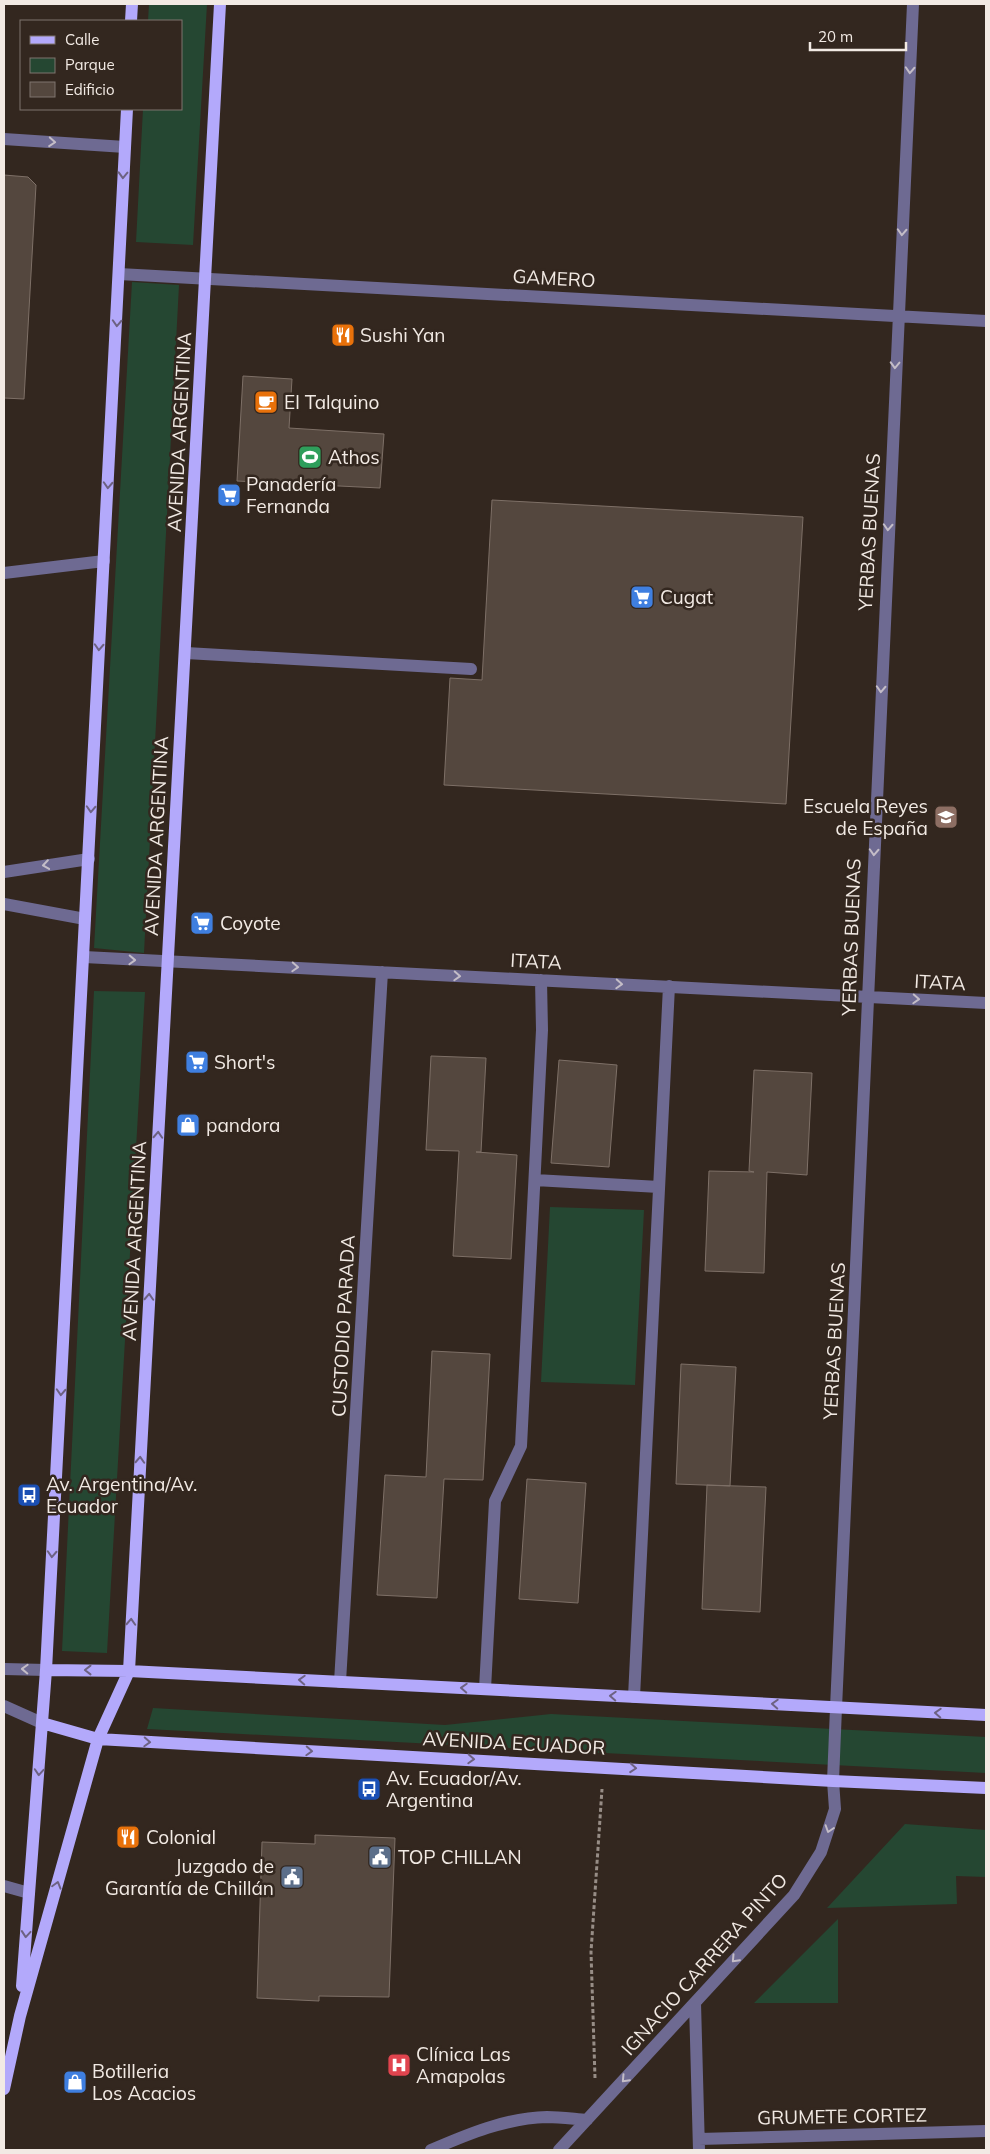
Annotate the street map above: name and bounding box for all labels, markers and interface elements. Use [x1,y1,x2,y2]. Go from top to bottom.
legend [20,20,182,110]
scale bar [810,20,906,52]
text: 20 m [818,27,853,46]
text: Calle [65,30,99,49]
text: Parque [65,55,115,74]
one-way arrow [905,66,915,74]
text: Edificio [65,80,115,99]
one-way arrow [49,137,57,148]
one-way arrow [118,171,129,179]
one-way arrow [896,228,907,236]
street label: GAMERO [512,264,596,292]
one-way arrow [111,319,122,327]
restaurant icon: Sushi Yan [330,322,356,348]
place label: Sushi Yan [360,323,445,347]
street label: AVENIDA ARGENTINA [162,331,196,533]
one-way arrow [890,361,901,369]
cafe icon: El Talquino [253,389,279,415]
place label: El Talquino [284,390,379,414]
sports icon: Athos [297,444,323,470]
place label: Athos [328,445,380,469]
street label: YERBAS BUENAS [853,453,885,612]
place label: Panadería Fernanda [246,472,336,518]
one-way arrow [103,482,113,489]
supermarket icon: Panadería Fernanda [216,482,242,508]
one-way arrow [883,523,894,531]
supermarket icon: Cugat [629,584,655,610]
place label: Cugat [660,585,714,609]
one-way arrow [94,643,105,651]
one-way arrow [876,685,887,693]
street label: AVENIDA ARGENTINA [139,735,173,937]
place label: Escuela Reyes de España [803,794,928,840]
school or university icon: Escuela Reyes de España [933,804,959,830]
one-way arrow [86,806,97,814]
one-way arrow [868,848,879,856]
street label: YERBAS BUENAS [836,858,866,1017]
one-way arrow [42,859,50,869]
supermarket icon: Coyote [189,910,215,936]
place label: Coyote [220,911,281,935]
street label: ITATA [510,948,562,974]
one-way arrow [129,954,137,965]
one-way arrow [291,962,299,973]
street label: ITATA [914,969,966,995]
one-way arrow [453,970,461,981]
one-way arrow [616,979,624,989]
one-way arrow [913,994,921,1005]
supermarket icon: Short's [184,1049,210,1075]
place label: Short's [214,1050,276,1074]
shop icon: pandora [175,1112,201,1138]
place label: pandora [206,1113,280,1137]
one-way arrow [153,1131,164,1139]
street label: AVENIDA ARGENTINA [117,1140,151,1342]
street label: CUSTODIO PARADA [326,1234,360,1418]
street label: YERBAS BUENAS [818,1262,850,1421]
one-way arrow [144,1293,155,1301]
one-way arrow [55,1388,66,1396]
one-way arrow [135,1455,146,1463]
place label: Av. Argentina/Av. Ecuador [46,1472,197,1518]
bus stop icon: Av. Argentina/Av. Ecuador [16,1482,42,1508]
one-way arrow [47,1550,58,1558]
one-way arrow [126,1618,137,1626]
one-way arrow [21,1664,29,1675]
one-way arrow [83,1665,91,1675]
one-way arrow [297,1674,305,1685]
one-way arrow [460,1682,468,1693]
one-way arrow [609,1691,616,1701]
one-way arrow [771,1699,779,1710]
one-way arrow [933,1707,941,1718]
street label: AVENIDA ECUADOR [422,1726,606,1760]
one-way arrow [143,1736,151,1747]
one-way arrow [305,1745,313,1756]
one-way arrow [467,1754,475,1765]
one-way arrow [630,1763,638,1774]
place label: Av. Ecuador/Av. Argentina [386,1766,522,1812]
one-way arrow [33,1768,44,1776]
bus stop icon: Av. Ecuador/Av. Argentina [356,1776,382,1802]
restaurant icon: Colonial [115,1824,141,1850]
one-way arrow [825,1824,835,1833]
place label: Colonial [146,1825,216,1849]
public building icon: TOP CHILLAN [367,1844,393,1870]
place label: TOP CHILLAN [398,1845,522,1869]
place label: Juzgado de Garantía de Chillán [105,1854,274,1900]
public building icon: Juzgado de Garantía de Chillán [279,1864,305,1890]
street label: IGNACIO CARRERA PINTO [616,1868,792,2060]
one-way arrow [51,1882,61,1890]
one-way arrow [21,1930,32,1938]
one-way arrow [732,1954,741,1963]
place label: Clínica Las Amapolas [416,2042,511,2088]
hospital icon: Clínica Las Amapolas [386,2052,412,2078]
place label: Botilleria Los Acacios [92,2059,196,2105]
shop icon: Botilleria Los Acacios [62,2069,88,2095]
one-way arrow [622,2073,631,2082]
street label: GRUMETE CORTEZ [757,2103,927,2129]

